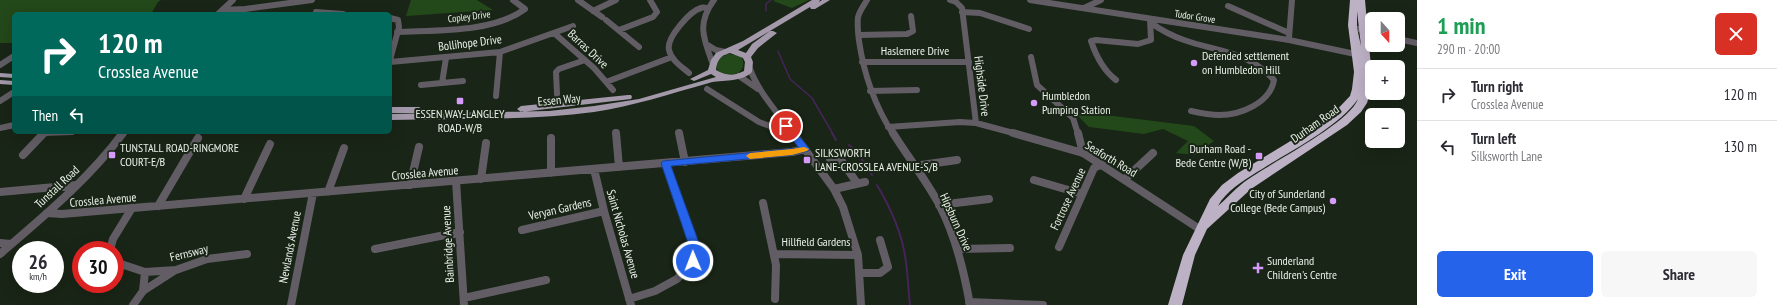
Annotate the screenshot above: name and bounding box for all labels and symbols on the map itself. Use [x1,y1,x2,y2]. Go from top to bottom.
street label: Copley Drive [447,7,491,26]
street label: Tudor Grove [1173,7,1216,26]
north arrow [1365,12,1405,52]
street label: Barras Drive [565,26,612,71]
street label: Bollihope Drive [437,31,503,54]
street label: Haslemere Drive [881,43,949,58]
place label: Defended settlement on Humbledon Hill [1202,48,1290,77]
street label: Highside Drive [971,55,994,117]
marker: Defended settlement on Humbledon Hill [1189,58,1199,68]
place label: Humbledon Pumping Station [1042,88,1111,117]
street label: Essen Way [537,90,581,109]
marker: ESSEN WAY-LANGLEY ROAD-W/B [455,96,465,106]
marker: Humbledon Pumping Station [1029,98,1039,108]
street label: Durham Road [1288,101,1342,146]
place label: ESSEN WAY-LANGLEY ROAD-W/B [415,106,505,135]
pin [769,109,803,143]
street label: Seaforth Road [1082,137,1140,180]
place label: TUNSTALL ROAD-RINGMORE COURT-E/B [120,140,239,169]
place label: Durham Road - Bede Centre (W/B) [1175,141,1251,170]
place label: SILKSWORTH LANE-CROSSLEA AVENUE-S/B [815,145,938,174]
marker: TUNSTALL ROAD-RINGMORE COURT-E/B [107,150,117,160]
marker: Durham Road - Bede Centre (W/B) [1254,151,1264,161]
marker: SILKSWORTH LANE-CROSSLEA AVENUE-S/B [802,155,812,165]
street label: Tunstall Road [31,162,82,211]
street label: Crosslea Avenue [391,162,459,183]
street label: Fortrose Avenue [1047,165,1089,232]
place label: City of Sunderland College (Bede Campus) [1230,186,1325,215]
street label: Saint Nicholas Avenue [604,188,643,280]
street label: Crosslea Avenue [69,189,137,210]
street label: Hipsburn Drive [937,191,976,253]
street label: Veryan Gardens [526,194,593,223]
marker: City of Sunderland College (Bede Campus) [1328,196,1338,206]
street label: Bainbridge Avenue [438,205,457,283]
street label: Newlands Avenue [275,210,304,284]
street label: Hillfield Gardens [782,234,850,249]
street label: Fernsway [168,240,210,265]
position arrow [672,240,714,282]
speed limit sign: 30 [72,241,124,293]
place label: Sunderland Children's Centre [1267,253,1337,282]
marker: Sunderland Children's Centre [1252,262,1264,274]

